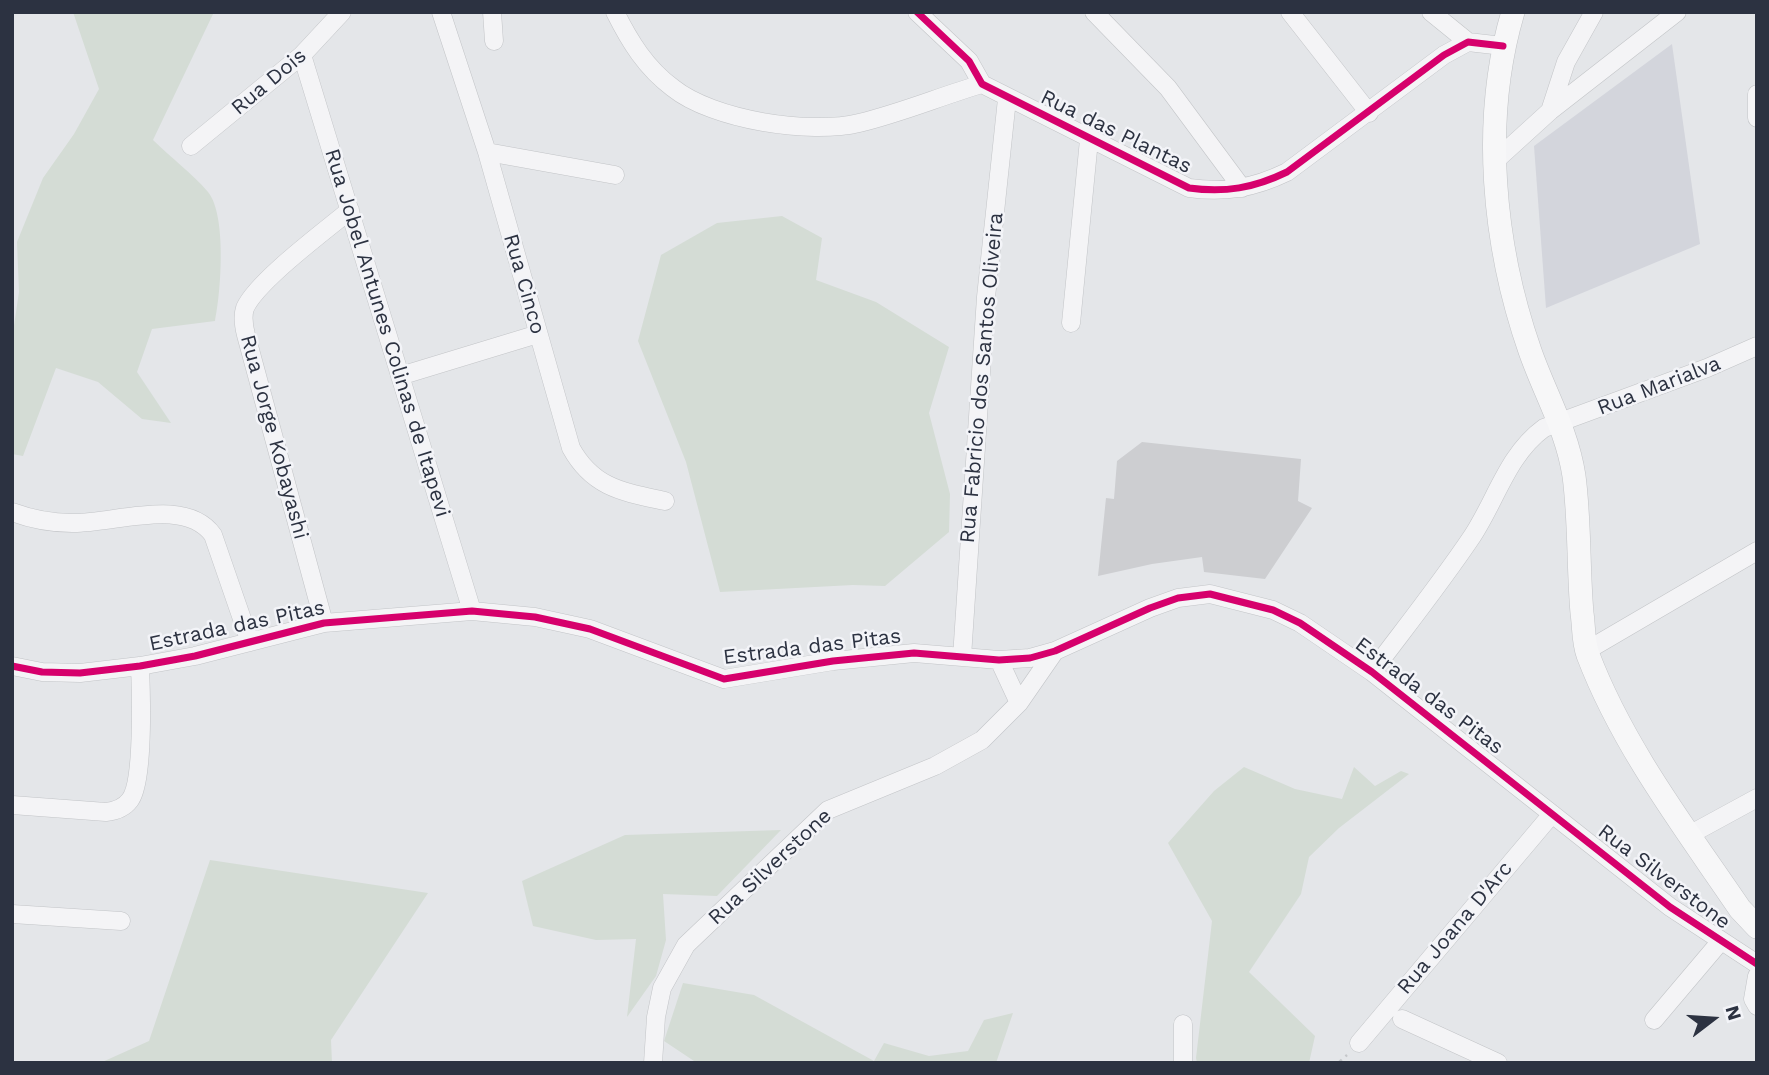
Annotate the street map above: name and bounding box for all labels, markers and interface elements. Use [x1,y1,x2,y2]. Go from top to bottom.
street label: Rua Dois [226,43,312,121]
street label: Rua das Plantas [1036,85,1196,179]
street label: Rua Jobel Antunes Colinas de Itapevi [319,146,455,520]
street label: Rua Fabricio dos Santos Oliveira [955,212,1009,544]
street label: Rua Cinco [498,231,550,337]
street label: Rua Jorge Kobayashi [235,332,313,542]
street label: Rua Marialva [1594,351,1724,421]
street label: Estrada das Pitas [147,595,327,657]
street label: Estrada das Pitas [722,624,902,670]
street label: Estrada das Pitas [1350,632,1508,760]
street label: Rua Silverstone [703,803,837,931]
street label: Rua Silverstone [1593,819,1735,935]
street label: Rua Joana D'Arc [1392,856,1518,1000]
north arrow [1678,984,1748,1054]
text: N [1721,1003,1747,1023]

